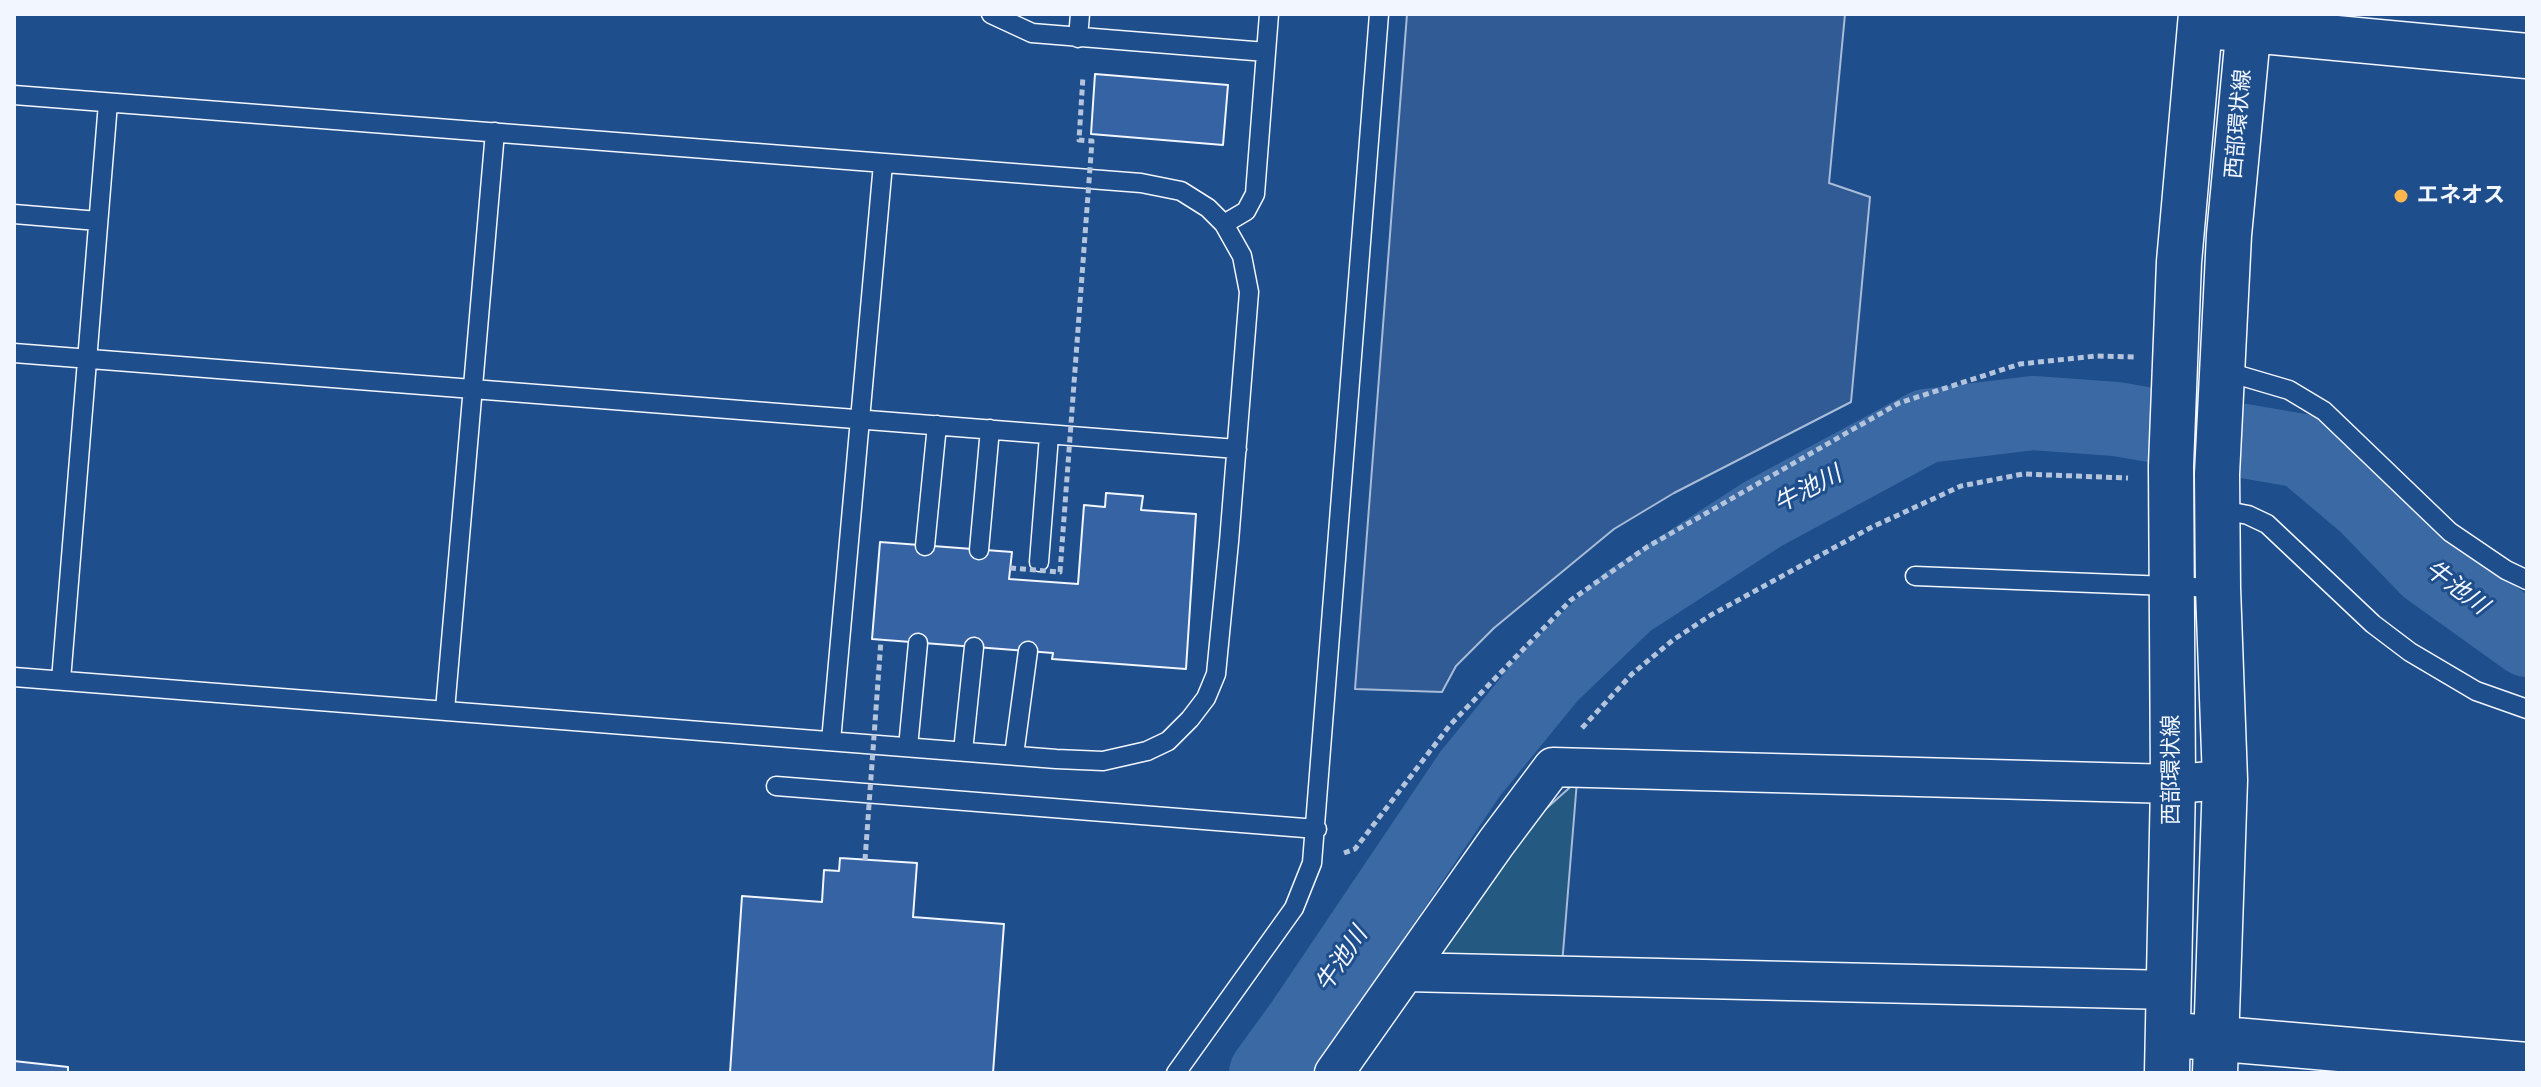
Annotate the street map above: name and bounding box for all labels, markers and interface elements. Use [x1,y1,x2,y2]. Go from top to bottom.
street label: 西部環状線 [2221,68,2257,180]
place label: エネオス [2417,183,2505,209]
marker: エネオス [2392,187,2410,205]
water label: 牛池川 [1769,460,1847,520]
water label: 牛池川 [2419,555,2493,621]
street label: 西部環状線 [2159,715,2185,825]
water label: 牛池川 [1310,922,1374,998]

